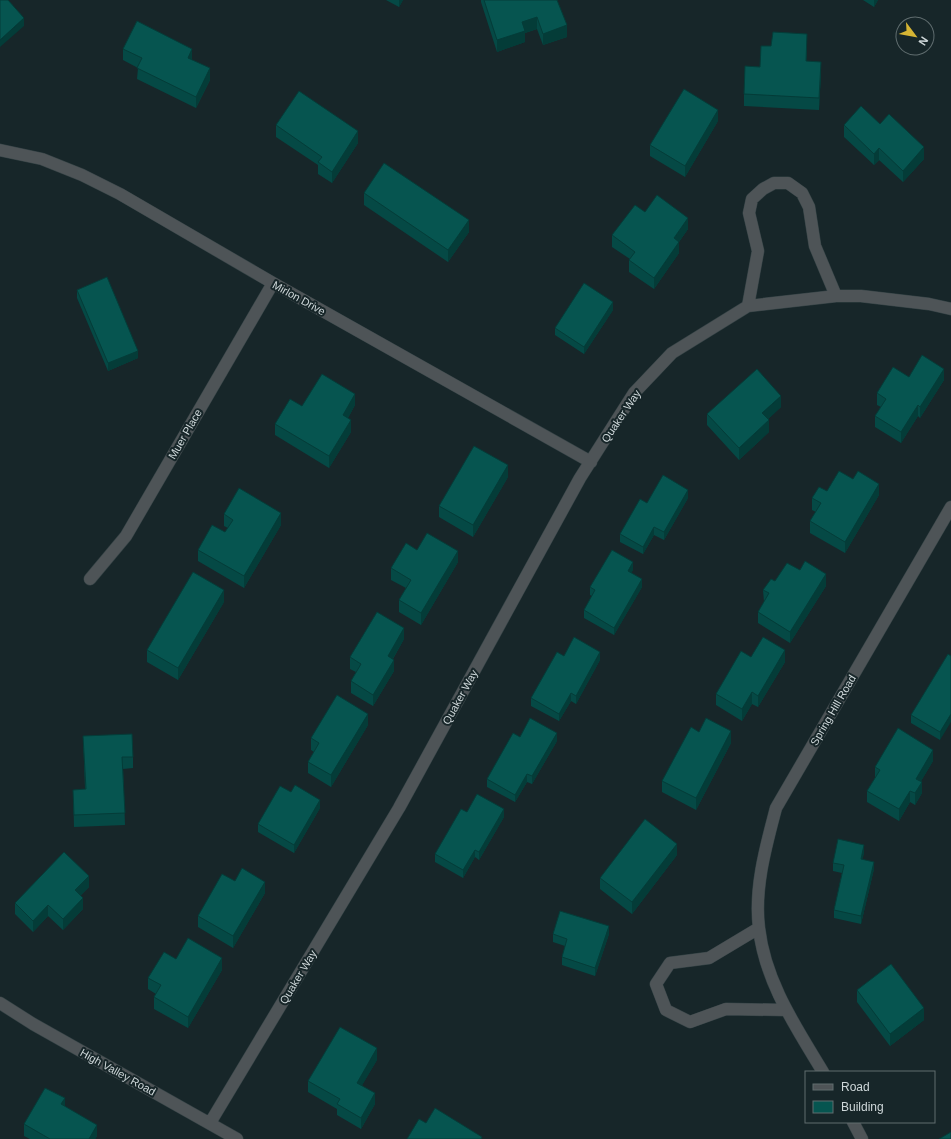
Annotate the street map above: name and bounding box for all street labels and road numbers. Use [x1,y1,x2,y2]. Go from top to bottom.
street label: Mirlon Drive [270,279,328,317]
street label: Quaker Way [599,387,643,445]
street label: Muer Place [166,407,204,461]
street label: Quaker Way [440,667,480,726]
street label: Spring Hill Road [808,673,858,747]
street label: Quaker Way [277,947,319,1006]
street label: High Valley Road [78,1046,158,1098]

